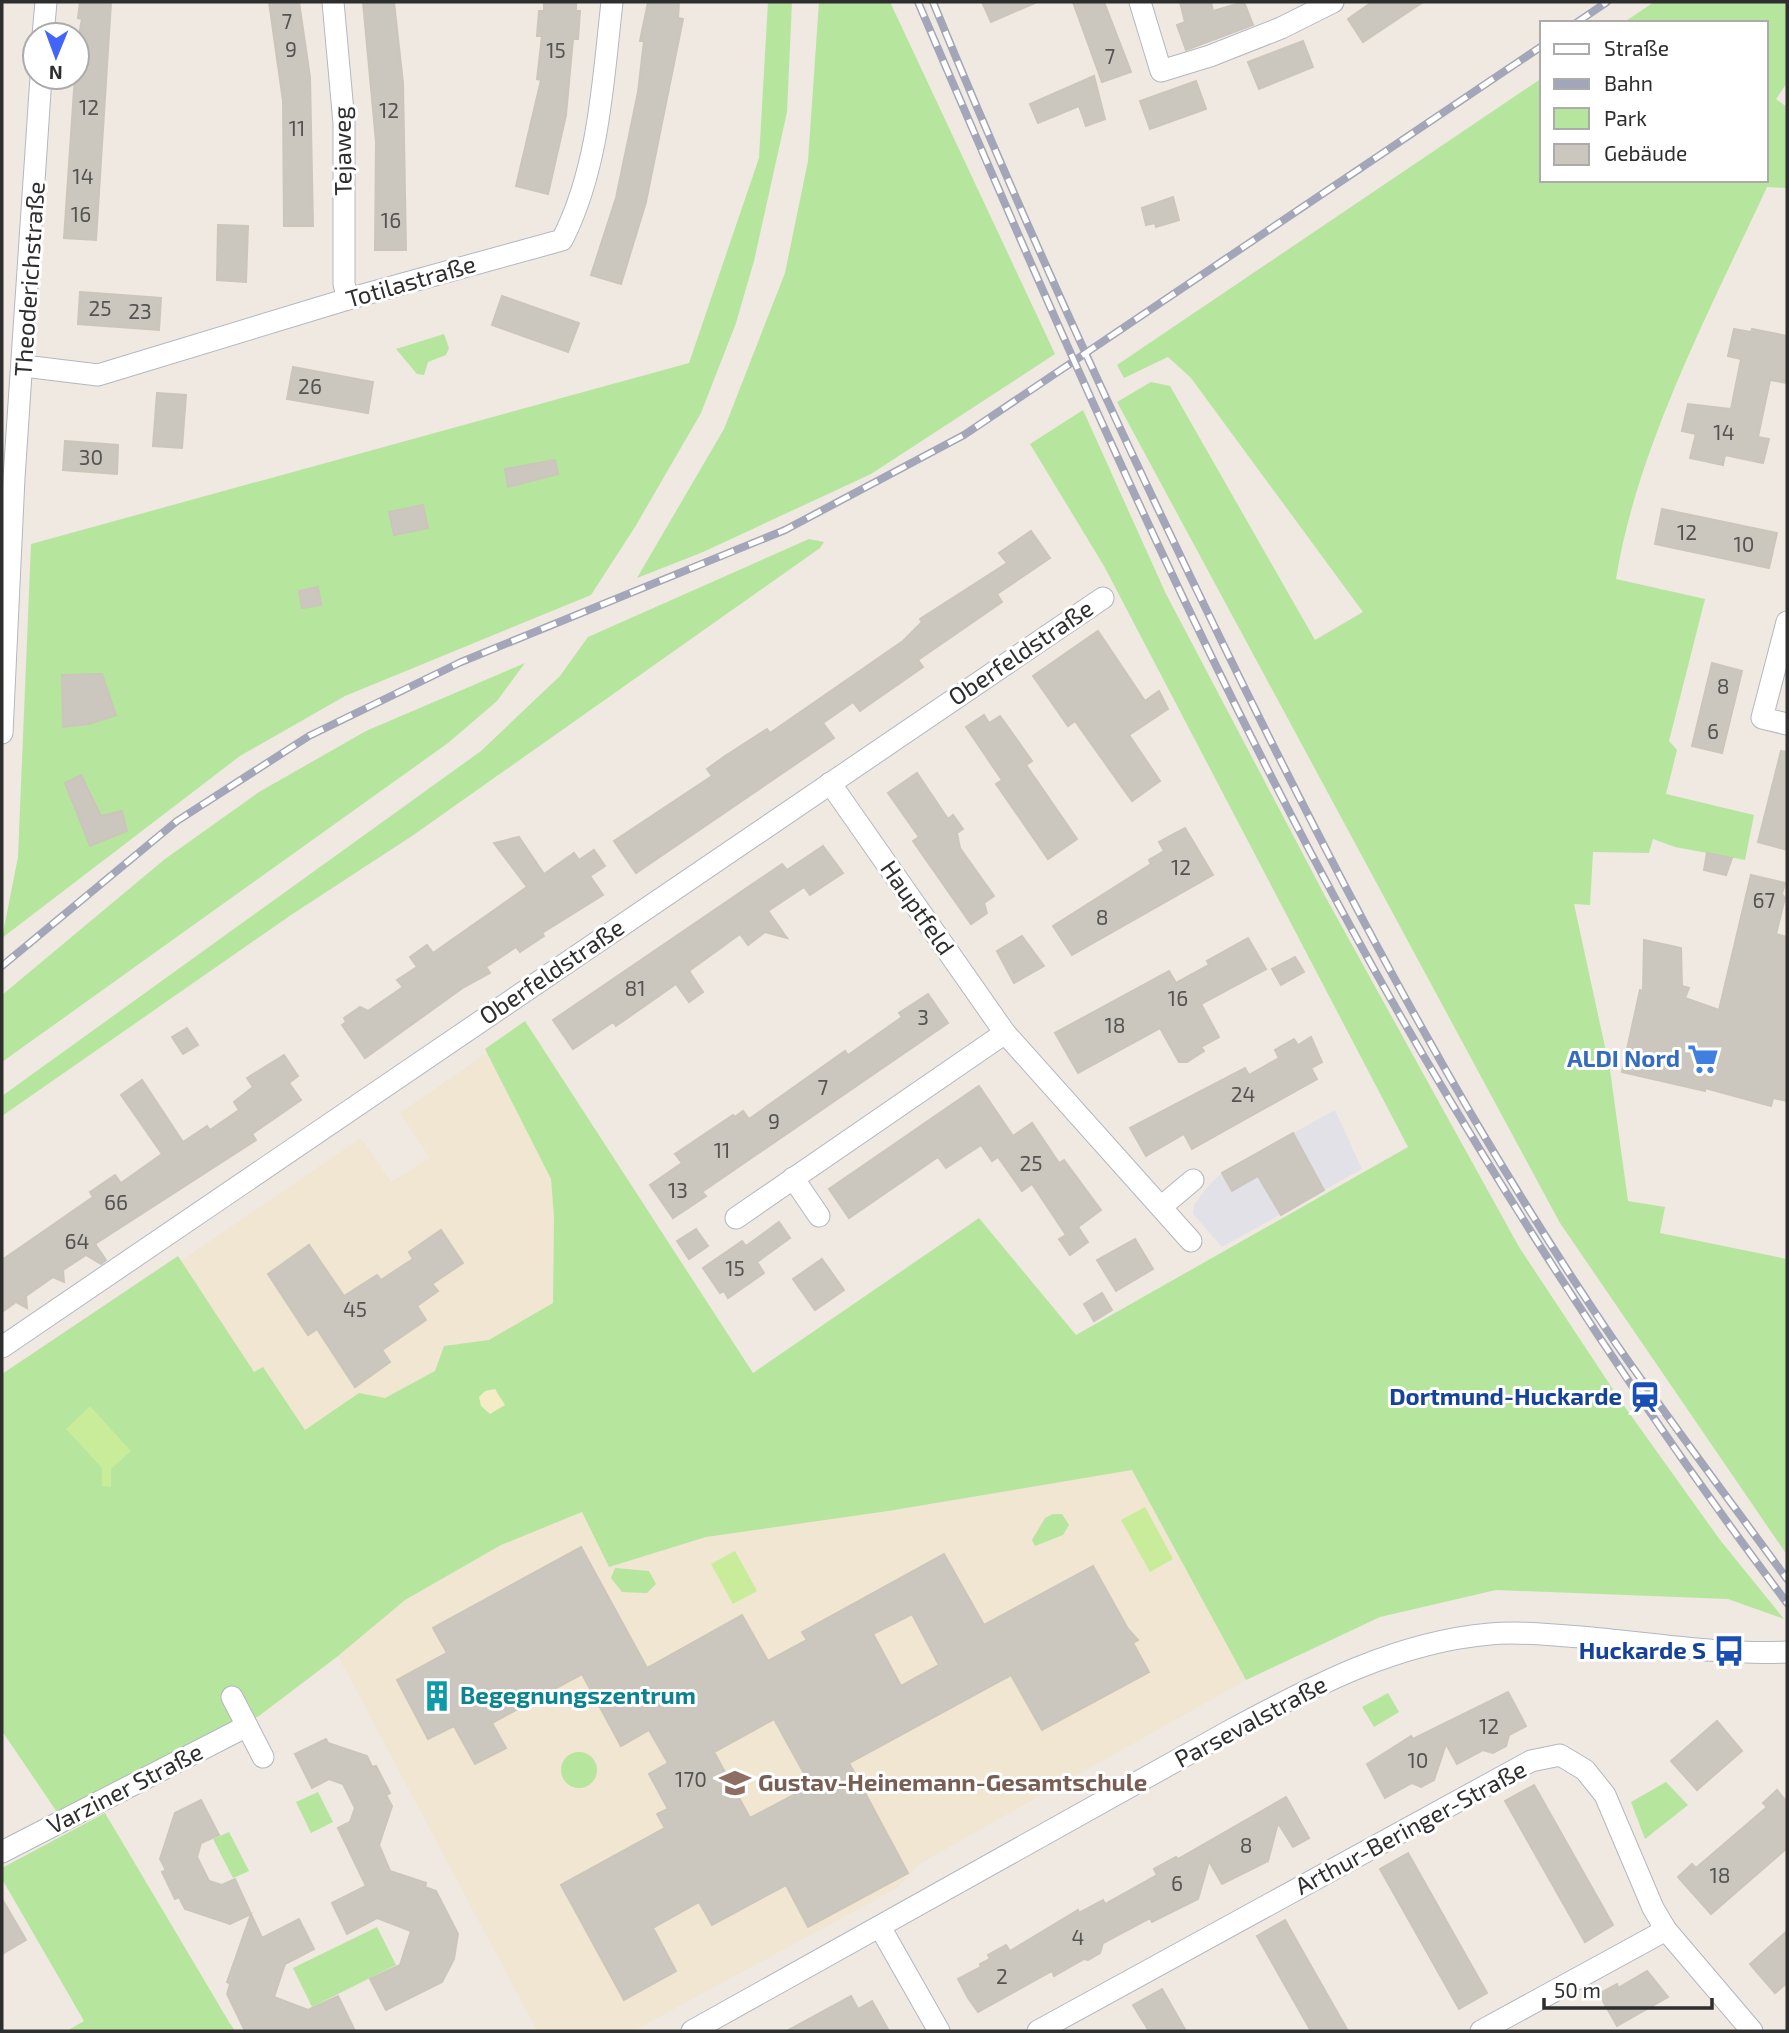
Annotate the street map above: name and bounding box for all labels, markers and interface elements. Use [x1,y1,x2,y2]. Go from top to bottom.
house number: 7 [282,8,293,33]
north arrow [21,21,91,91]
legend [1540,21,1768,182]
text: Straße [1604,35,1669,60]
house number: 9 [285,36,297,61]
house number: 15 [546,37,566,62]
house number: 7 [1105,43,1116,68]
text: N [49,62,63,85]
text: Bahn [1604,70,1653,95]
house number: 12 [79,94,99,119]
house number: 12 [379,97,399,122]
text: Park [1604,105,1647,130]
street label: Tejaweg [326,106,357,196]
house number: 11 [289,115,305,140]
text: Gebäude [1604,140,1687,165]
house number: 14 [72,163,94,188]
street label: Theoderichstraße [7,180,50,377]
house number: 16 [71,201,91,226]
house number: 16 [381,207,401,232]
street label: Totilastraße [342,248,479,313]
house number: 25 [88,295,112,320]
house number: 23 [128,298,152,323]
house number: 26 [298,373,322,398]
house number: 14 [1713,419,1735,444]
house number: 30 [79,444,103,469]
house number: 12 [1677,519,1697,544]
house number: 10 [1733,531,1755,556]
street label: Oberfeldstraße [942,593,1098,711]
house number: 8 [1717,673,1729,698]
house number: 6 [1707,718,1719,743]
street label: Hauptfeld [875,854,961,960]
house number: 12 [1171,854,1191,879]
house number: 67 [1753,887,1776,912]
house number: 8 [1096,904,1108,929]
street label: Oberfeldstraße [473,912,629,1030]
house number: 81 [624,975,646,1000]
house number: 16 [1168,985,1188,1010]
house number: 3 [917,1004,929,1029]
house number: 18 [1104,1012,1126,1037]
supermarket icon: ALDI Nord [1686,1042,1720,1076]
place label: ALDI Nord [1567,1043,1680,1072]
house number: 7 [818,1074,829,1099]
house number: 24 [1231,1081,1255,1106]
house number: 9 [768,1108,780,1133]
house number: 11 [714,1137,730,1162]
house number: 25 [1019,1150,1043,1175]
house number: 13 [668,1177,688,1202]
house number: 66 [104,1189,128,1214]
house number: 64 [65,1228,89,1253]
house number: 15 [725,1255,745,1280]
house number: 45 [343,1296,367,1321]
station icon: Dortmund-Huckarde [1628,1380,1662,1414]
place label: Dortmund-Huckarde [1389,1381,1622,1410]
bus stop icon: Huckarde S [1712,1634,1746,1668]
place label: Huckarde S [1579,1635,1706,1664]
street label: Parsevalstraße [1169,1668,1331,1773]
building icon: Begegnungszentrum [420,1679,454,1713]
place label: Begegnungszentrum [460,1680,696,1709]
house number: 12 [1479,1713,1499,1738]
street label: Varziner Straße [42,1736,207,1839]
house number: 10 [1407,1747,1429,1772]
street label: Arthur-Beringer-Straße [1290,1753,1531,1900]
house number: 170 [675,1766,707,1791]
school or university icon: Gustav-Heinemann-Gesamtschule [718,1766,752,1800]
place label: Gustav-Heinemann-Gesamtschule [758,1767,1147,1796]
house number: 8 [1240,1832,1252,1857]
house number: 18 [1709,1862,1731,1887]
house number: 6 [1171,1870,1183,1895]
house number: 4 [1072,1924,1084,1949]
house number: 2 [996,1963,1008,1988]
scale bar [1544,1966,1712,2010]
text: 50 m [1554,1977,1601,2002]

